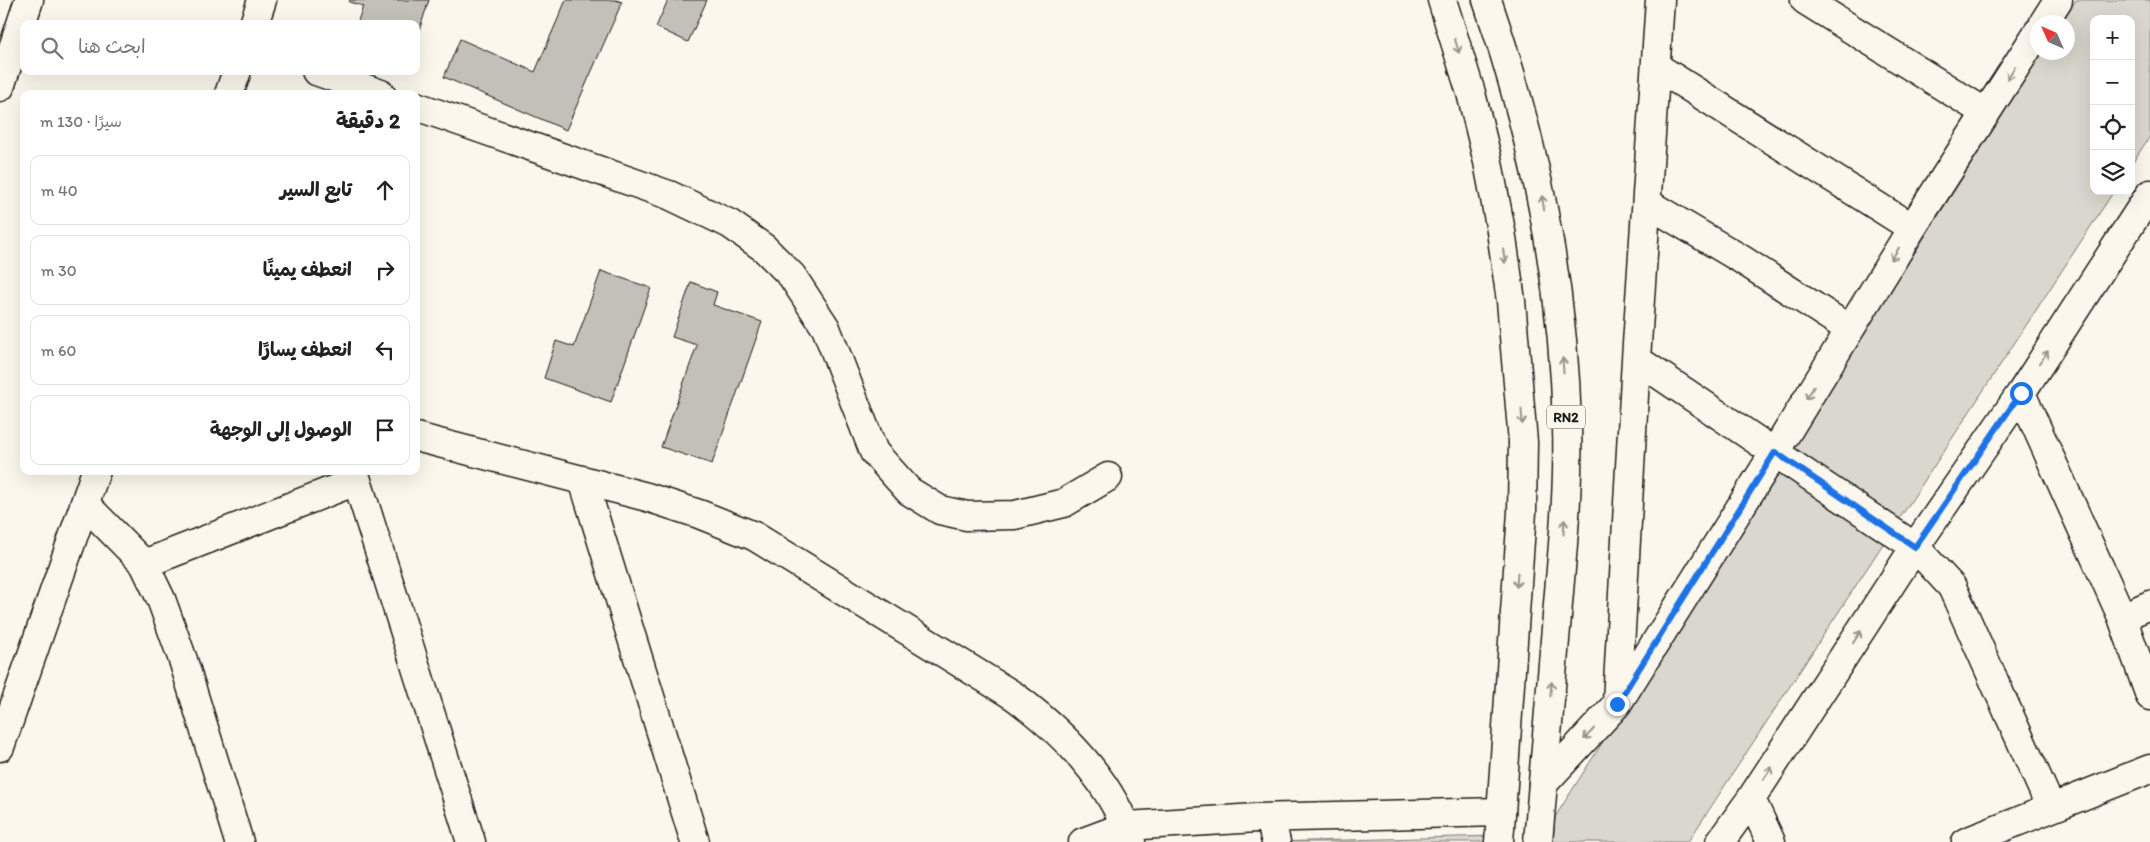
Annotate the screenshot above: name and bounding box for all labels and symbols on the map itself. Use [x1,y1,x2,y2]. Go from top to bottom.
north arrow [2030,15,2075,60]
one-way arrow [1452,38,1462,54]
one-way arrow [2006,66,2016,80]
one-way arrow [1537,196,1547,212]
one-way arrow [1500,247,1510,263]
one-way arrow [1890,247,1900,261]
one-way arrow [2040,350,2050,364]
one-way arrow [1558,357,1567,373]
route start [2010,382,2033,405]
one-way arrow [1805,385,1815,399]
road number: RN2 [1547,406,1585,428]
one-way arrow [1517,409,1526,425]
one-way arrow [1559,519,1568,535]
one-way arrow [1512,571,1521,587]
one-way arrow [1851,630,1862,644]
one-way arrow [1546,681,1556,697]
route end [1606,693,1629,716]
one-way arrow [1583,728,1595,740]
one-way arrow [1763,767,1773,781]

